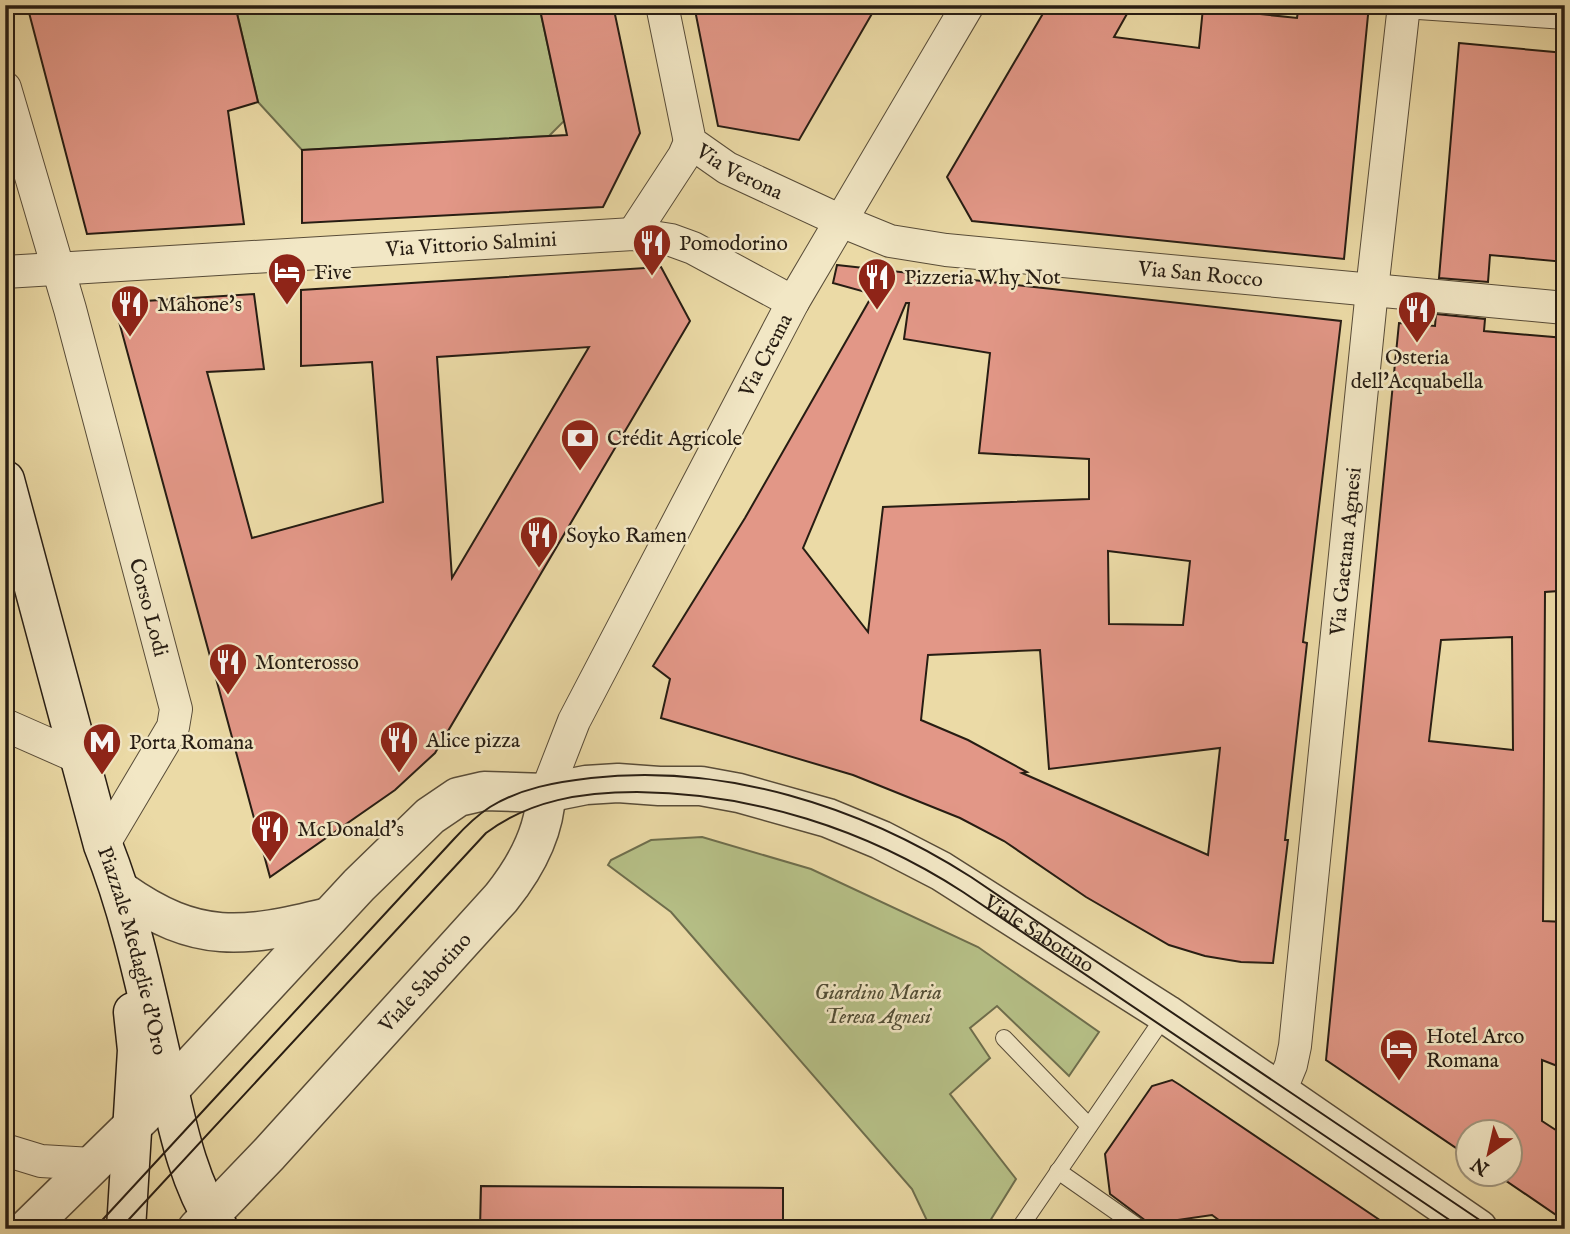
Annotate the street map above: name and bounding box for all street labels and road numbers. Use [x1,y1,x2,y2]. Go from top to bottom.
street label: Via Verona [689,138,788,207]
street label: Via Vittorio Salmini [384,227,558,264]
street label: Via San Rocco [1136,256,1264,295]
street label: Via Crema [733,309,800,403]
street label: Via Gaetana Agnesi [1325,466,1369,638]
street label: Corso Lodi [122,556,174,660]
street label: Piazzale Medaglie d'Oro [90,843,173,1058]
street label: Viale Sabotino [977,889,1099,980]
street label: Viale Sabotino [373,927,478,1040]

